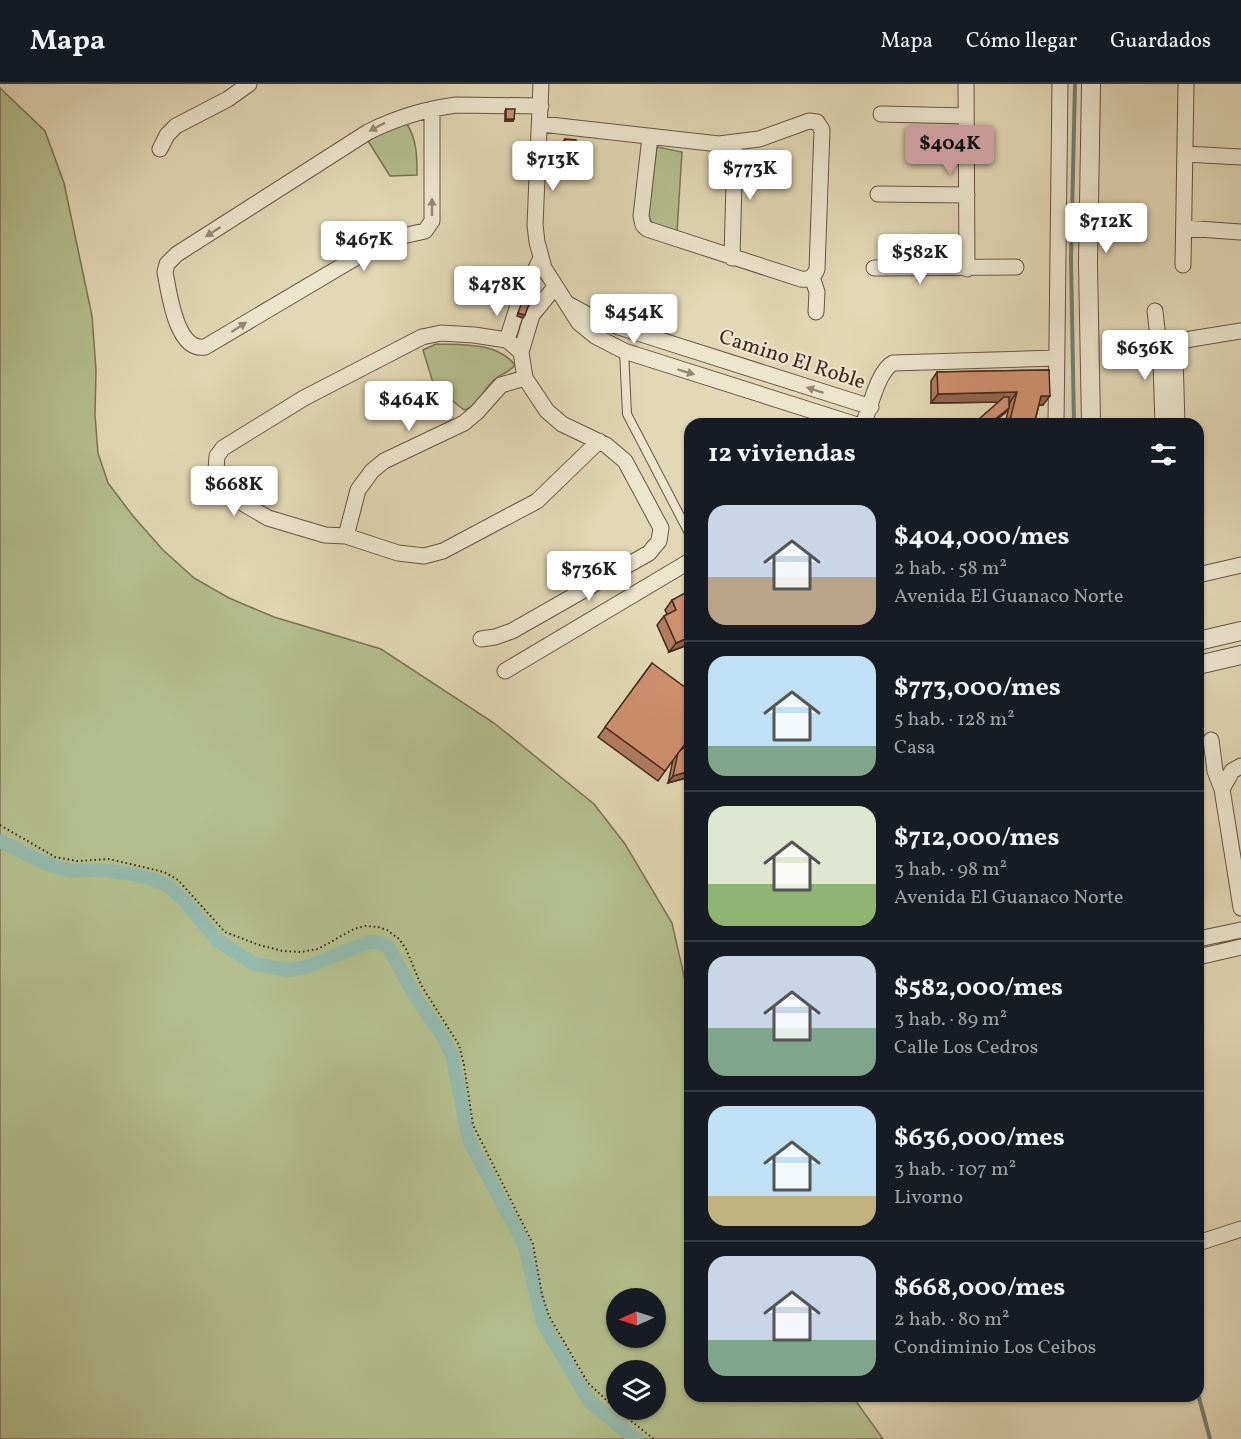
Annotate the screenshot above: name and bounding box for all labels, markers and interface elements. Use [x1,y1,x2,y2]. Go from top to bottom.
text: Mapa [30,22,105,61]
text: Mapa [880,27,933,56]
text: Cómo llegar [966,27,1077,56]
text: Guardados [1110,27,1211,56]
one-way arrow [368,122,385,132]
pin: $404K [908,125,992,176]
text: $404K [919,130,981,158]
pin: $713K [511,141,595,192]
text: $713K [526,146,580,174]
pin: $773K [708,150,792,201]
text: $773K [723,155,777,183]
one-way arrow [427,197,437,216]
pin: $712K [1064,203,1148,254]
text: $712K [1079,208,1133,236]
pin: $467K [322,221,406,272]
one-way arrow [205,226,221,238]
text: $467K [335,226,393,254]
pin: $582K [878,234,962,285]
text: $582K [892,239,948,267]
pin: $478K [455,266,539,317]
text: $478K [468,271,526,299]
pin: $454K [592,294,676,345]
text: $454K [604,299,664,327]
one-way arrow [231,321,247,332]
street label: Camino El Roble [715,323,869,397]
pin: $636K [1103,330,1187,381]
text: $636K [1116,335,1174,363]
one-way arrow [677,368,695,377]
pin: $464K [367,381,451,432]
one-way arrow [806,384,824,394]
text: $464K [379,386,439,414]
text: 12 viviendas [708,436,856,472]
icon: filters [1147,438,1180,471]
pin: $668K [192,466,276,517]
text: $668K [205,471,263,499]
text: $404,000/mes [894,519,1070,555]
icon: home [756,529,828,601]
pin: $736K [547,551,631,602]
text: 2 hab. · 58 m² [894,555,1007,583]
text: $736K [561,556,617,584]
text: Avenida El Guanaco Norte [894,583,1123,611]
text: $773,000/mes [894,670,1061,706]
icon: home [756,680,828,752]
text: 5 hab. · 128 m² [894,706,1015,734]
text: Casa [894,734,936,762]
text: $712,000/mes [894,820,1059,856]
icon: home [756,830,828,902]
text: 3 hab. · 98 m² [894,856,1007,884]
text: Avenida El Guanaco Norte [894,884,1123,912]
text: $582,000/mes [894,970,1063,1006]
icon: home [756,980,828,1052]
text: 3 hab. · 89 m² [894,1006,1007,1034]
text: Calle Los Cedros [894,1034,1038,1062]
text: $636,000/mes [894,1120,1065,1156]
icon: home [756,1130,828,1202]
text: 3 hab. · 107 m² [894,1156,1016,1184]
text: Livorno [894,1184,963,1212]
text: $668,000/mes [894,1270,1065,1306]
icon: home [756,1280,828,1352]
north arrow [606,1288,666,1348]
map controls [606,1288,666,1420]
text: 2 hab. · 80 m² [894,1306,1009,1334]
text: Condiminio Los Ceibos [894,1334,1096,1362]
button: layers [606,1360,666,1420]

